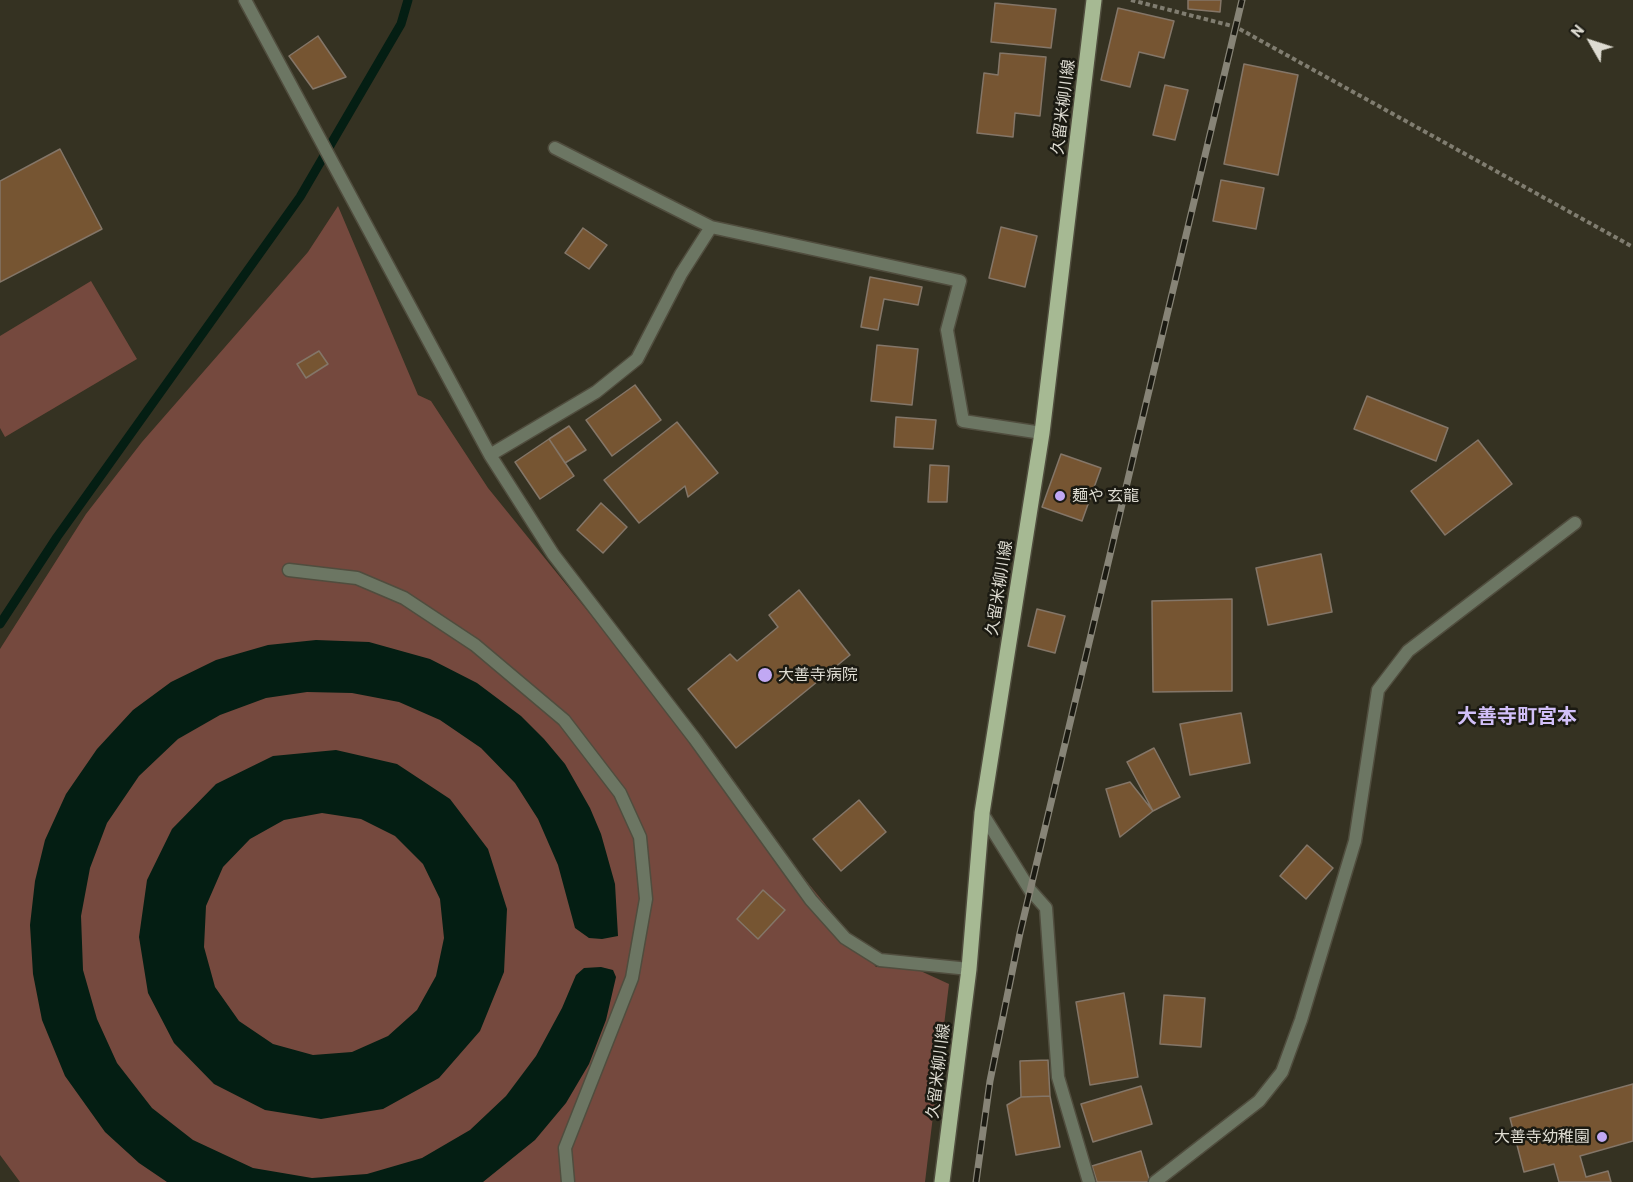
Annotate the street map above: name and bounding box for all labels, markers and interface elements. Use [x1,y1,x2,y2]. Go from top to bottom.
north arrow [1561,12,1621,72]
text: N [1566,20,1587,40]
street label: 久留米柳川線 [1048,58,1078,156]
place label: 麺や 玄龍 [1072,486,1139,506]
marker: 麺や 玄龍 [1053,489,1067,503]
street label: 久留米柳川線 [982,539,1016,637]
place label: 大善寺病院 [778,665,858,685]
marker: 大善寺病院 [756,666,774,684]
district label: 大善寺町宮本 [1457,704,1577,728]
street label: 久留米柳川線 [923,1022,953,1120]
place label: 大善寺幼稚園 [1494,1127,1590,1147]
marker: 大善寺幼稚園 [1595,1130,1609,1144]

